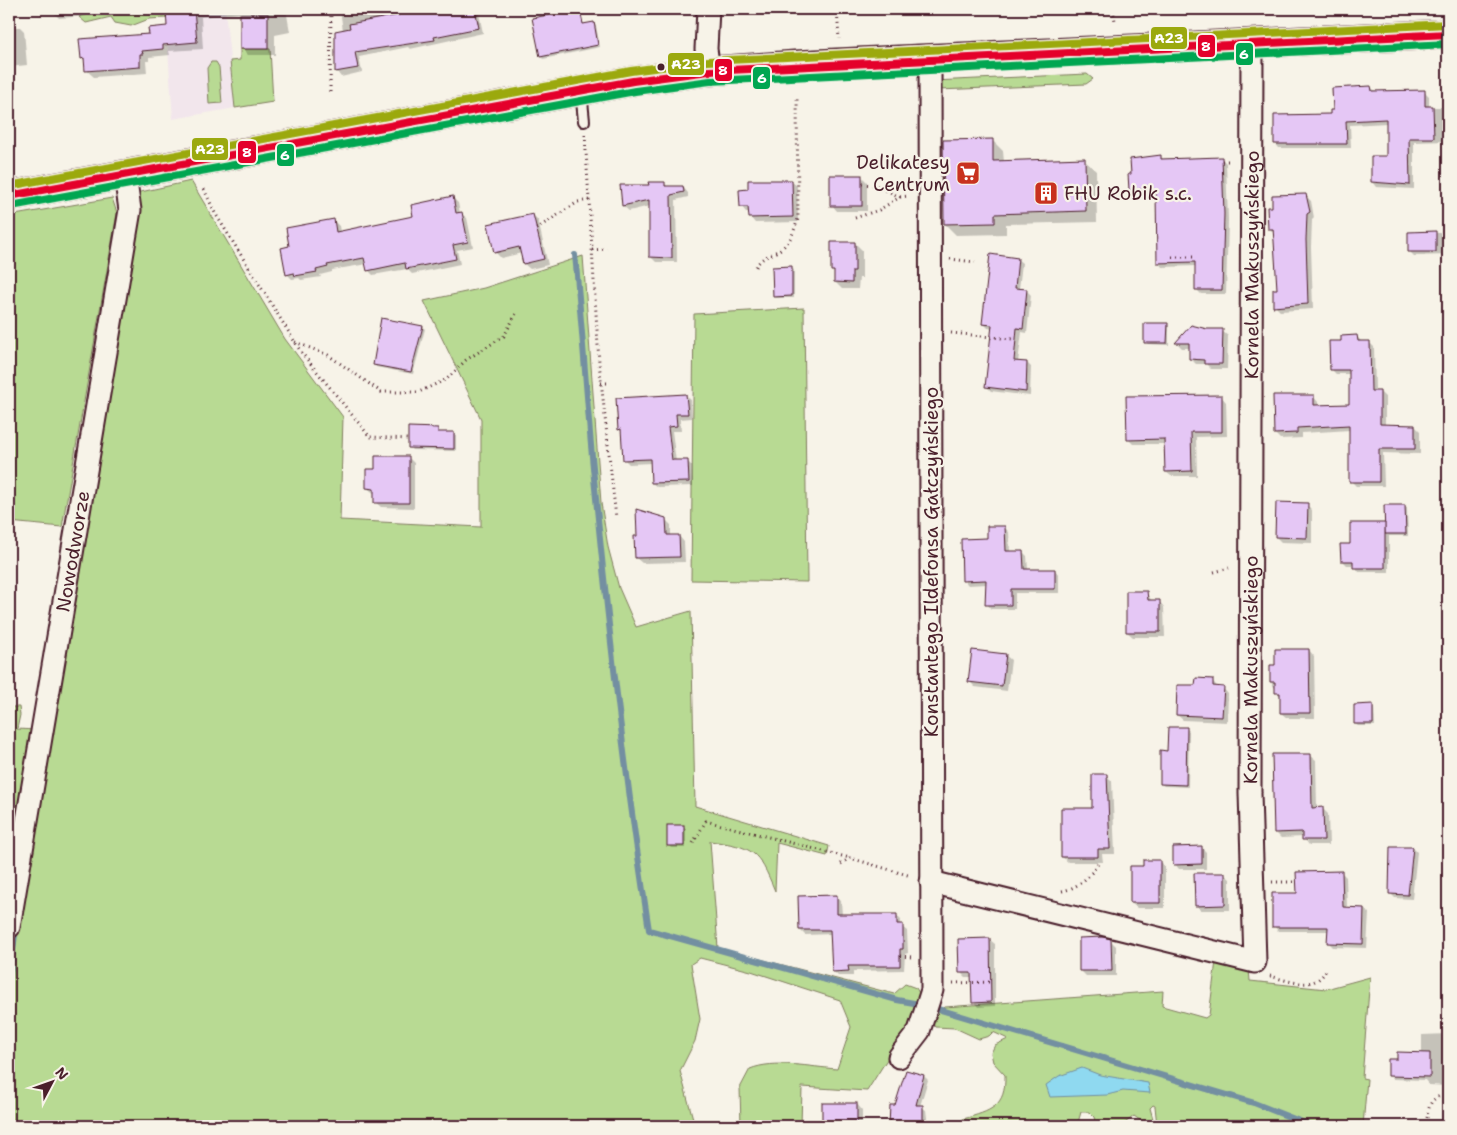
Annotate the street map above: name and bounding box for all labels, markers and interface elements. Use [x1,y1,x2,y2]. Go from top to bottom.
line badge: A23 [1150,26,1188,50]
text: A23 [1154,29,1184,47]
line badge: 8 [1197,34,1216,58]
text: 8 [1201,37,1211,55]
line badge: 6 [1235,42,1254,66]
text: 6 [1239,45,1249,63]
line badge: A23 [667,52,705,76]
text: A23 [671,55,701,73]
line badge: 8 [714,58,733,82]
text: 8 [718,61,728,79]
unlabelled marker [656,62,666,72]
line badge: 6 [752,66,771,90]
text: 6 [757,69,767,87]
line badge: A23 [191,137,229,161]
text: A23 [195,140,225,158]
line badge: 8 [237,140,257,164]
text: 8 [242,143,252,161]
line badge: 6 [276,143,295,167]
text: 6 [280,146,290,164]
place label: Delikatesy Centrum [856,150,950,197]
street label: Kornela Makuszyńskiego [1239,150,1265,379]
supermarket icon: Delikatesy Centrum [955,160,981,186]
building icon: FHU Robik s.c. [1033,180,1059,206]
place label: FHU Robik s.c. [1064,181,1192,206]
street label: Konstantego Ildefonsa Gałczyńskiego [919,387,944,737]
street label: Nowodworze [50,489,95,614]
street label: Kornela Makuszyńskiego [1238,555,1264,784]
north arrow [28,1058,78,1108]
text: N [51,1063,72,1084]

